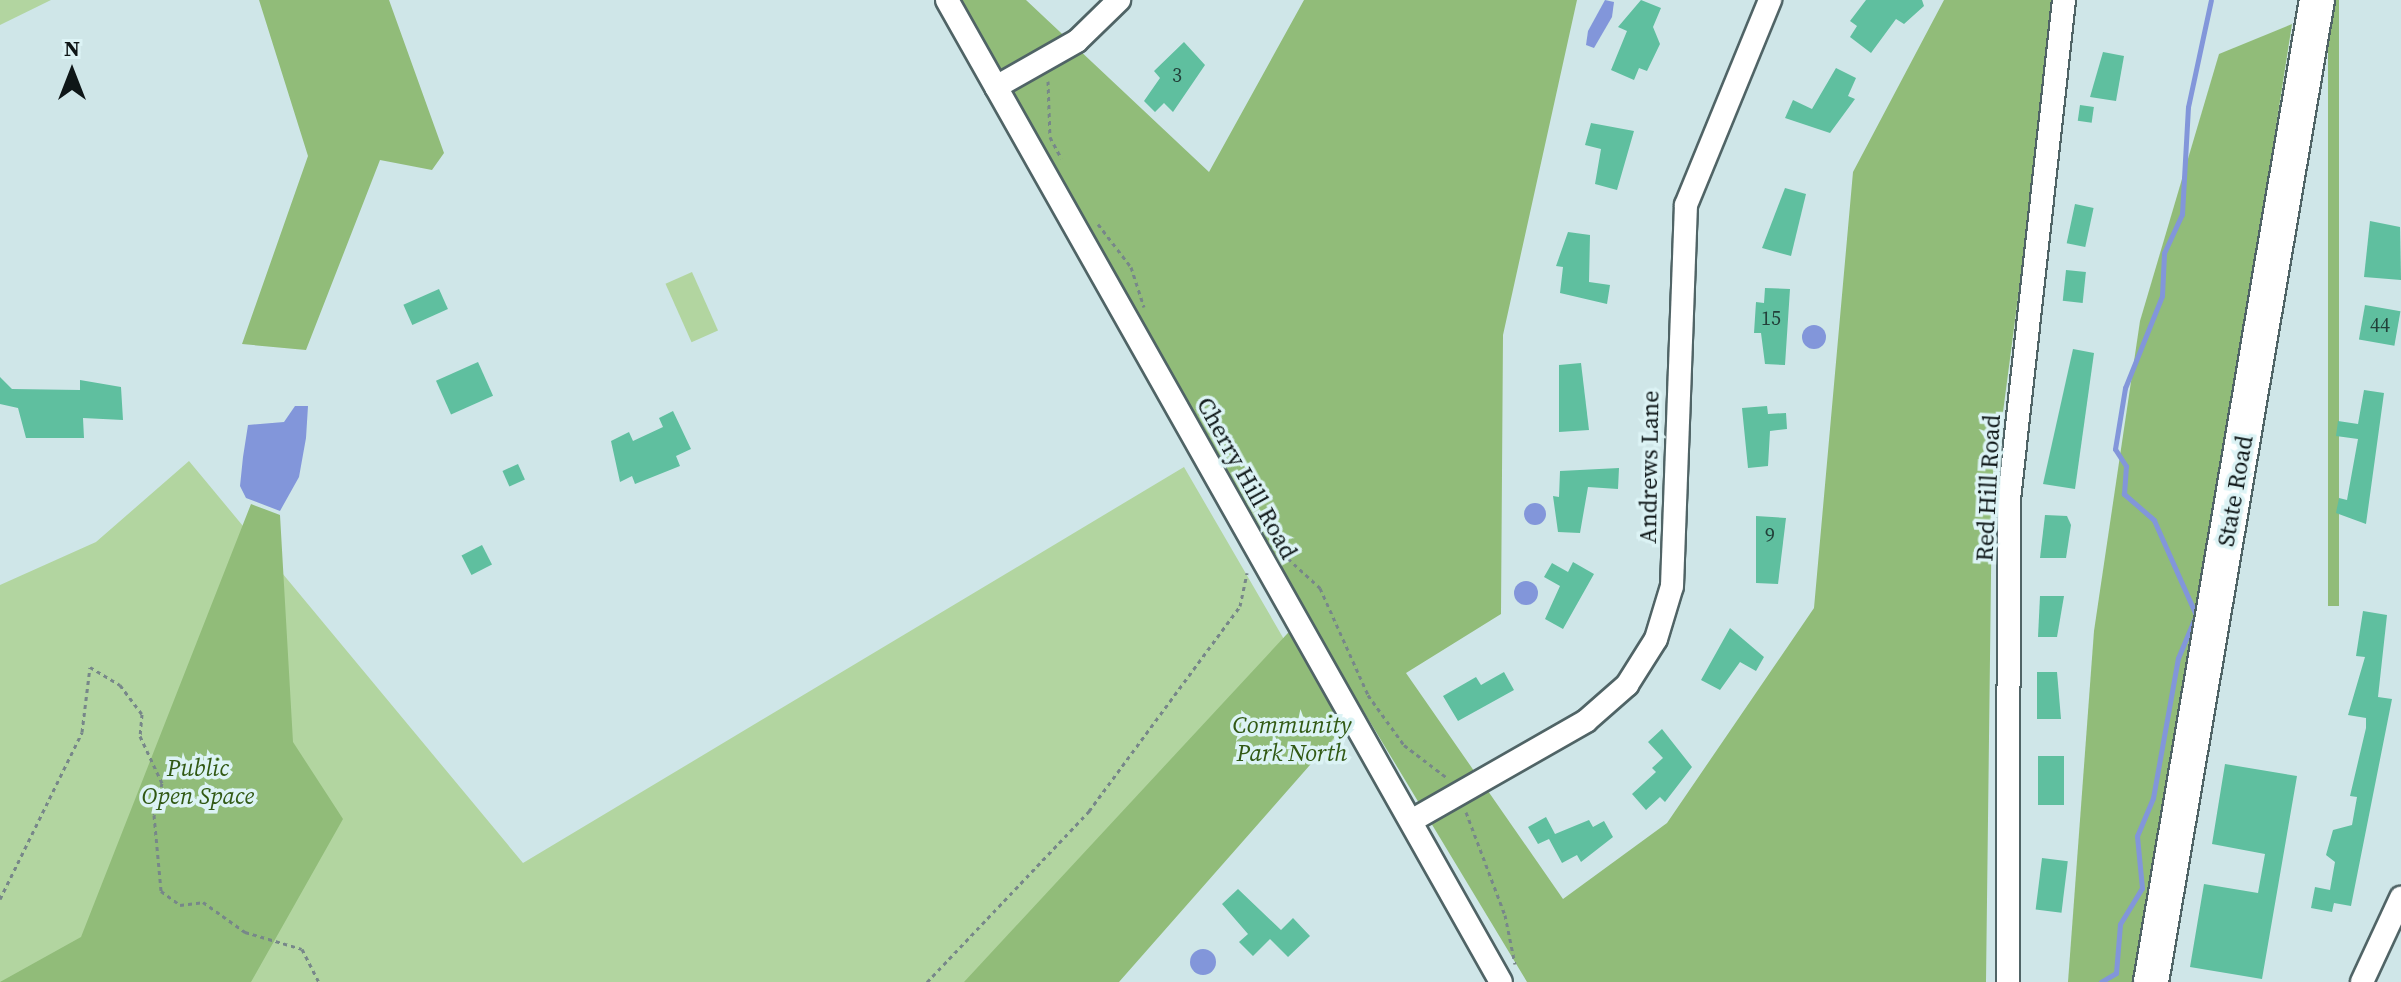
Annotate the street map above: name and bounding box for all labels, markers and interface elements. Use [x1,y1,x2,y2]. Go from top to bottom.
north arrow [32,32,112,112]
text: N [64,33,80,63]
house number: 3 [1172,63,1182,87]
house number: 15 [1761,306,1781,330]
house number: 44 [2370,313,2390,337]
street label: Andrews Lane [1633,390,1665,544]
street label: Cherry Hill Road [1191,392,1303,564]
street label: Red Hill Road [1970,414,2006,562]
street label: State Road [2211,433,2259,549]
house number: 9 [1765,523,1775,547]
park label: Community Park North [1232,711,1352,767]
park label: Public Open Space [142,754,254,810]

